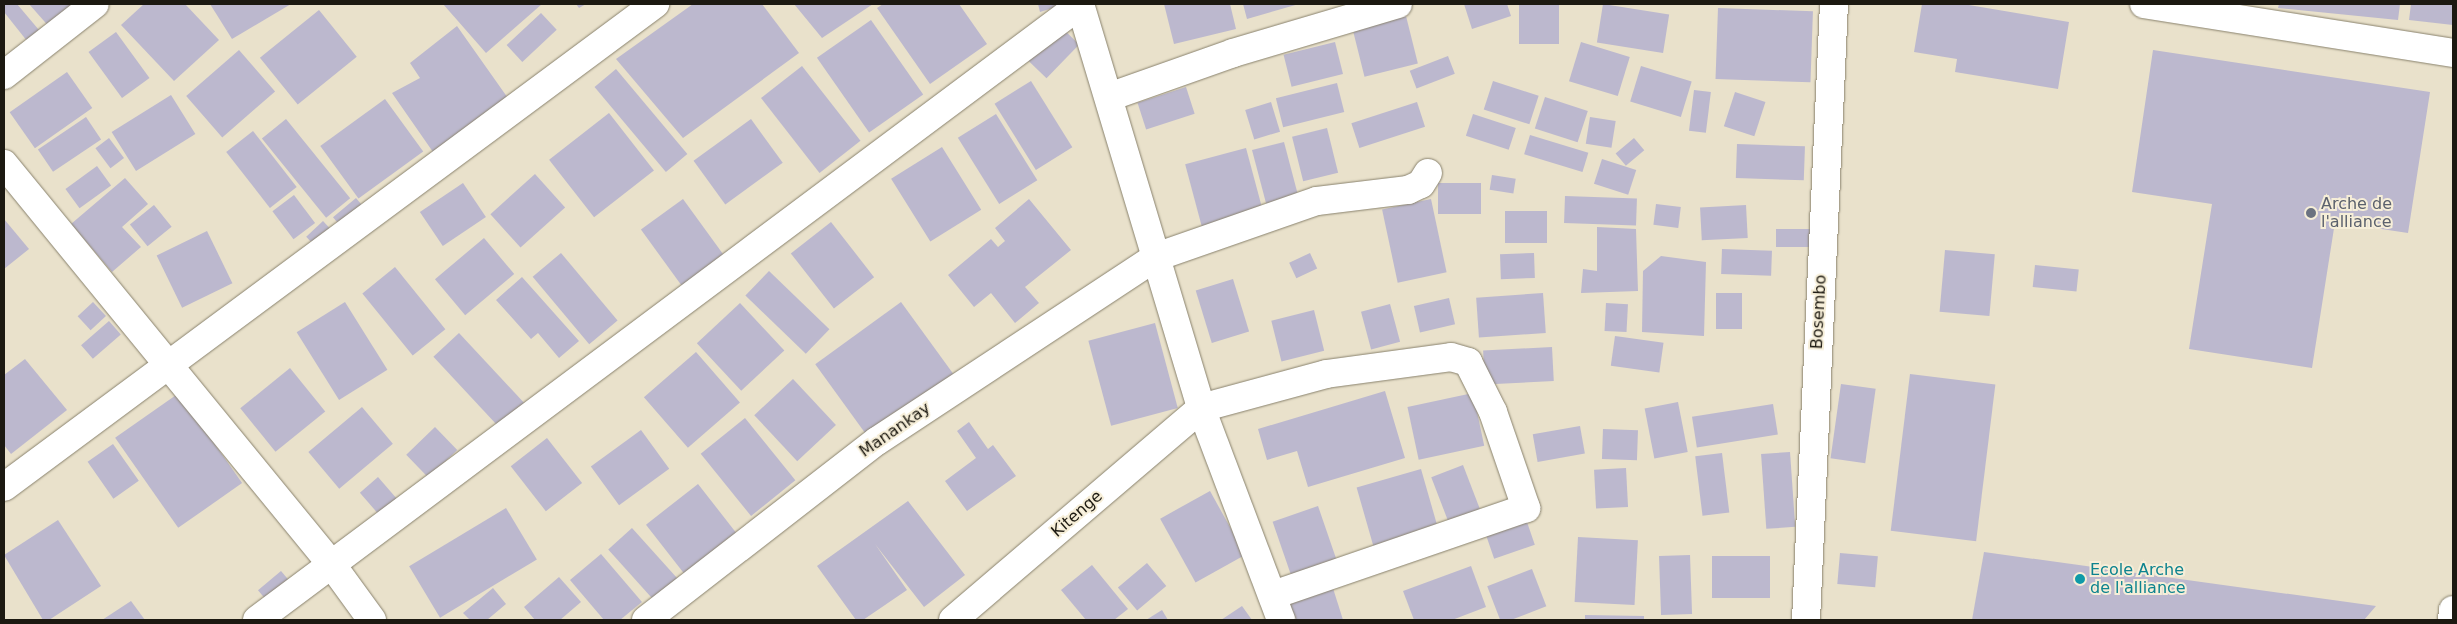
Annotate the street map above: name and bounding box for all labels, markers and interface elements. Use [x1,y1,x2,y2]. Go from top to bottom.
place label: Arche de l'alliance [2321,194,2392,232]
marker: Arche de l'alliance [2305,207,2317,219]
street label: Bosembo [1807,274,1831,350]
street label: Manankay [856,399,934,461]
street label: Kitenge [1048,487,1106,541]
place label: Ecole Arche de l'alliance [2090,560,2186,598]
marker: Ecole Arche de l'alliance [2074,573,2086,585]

